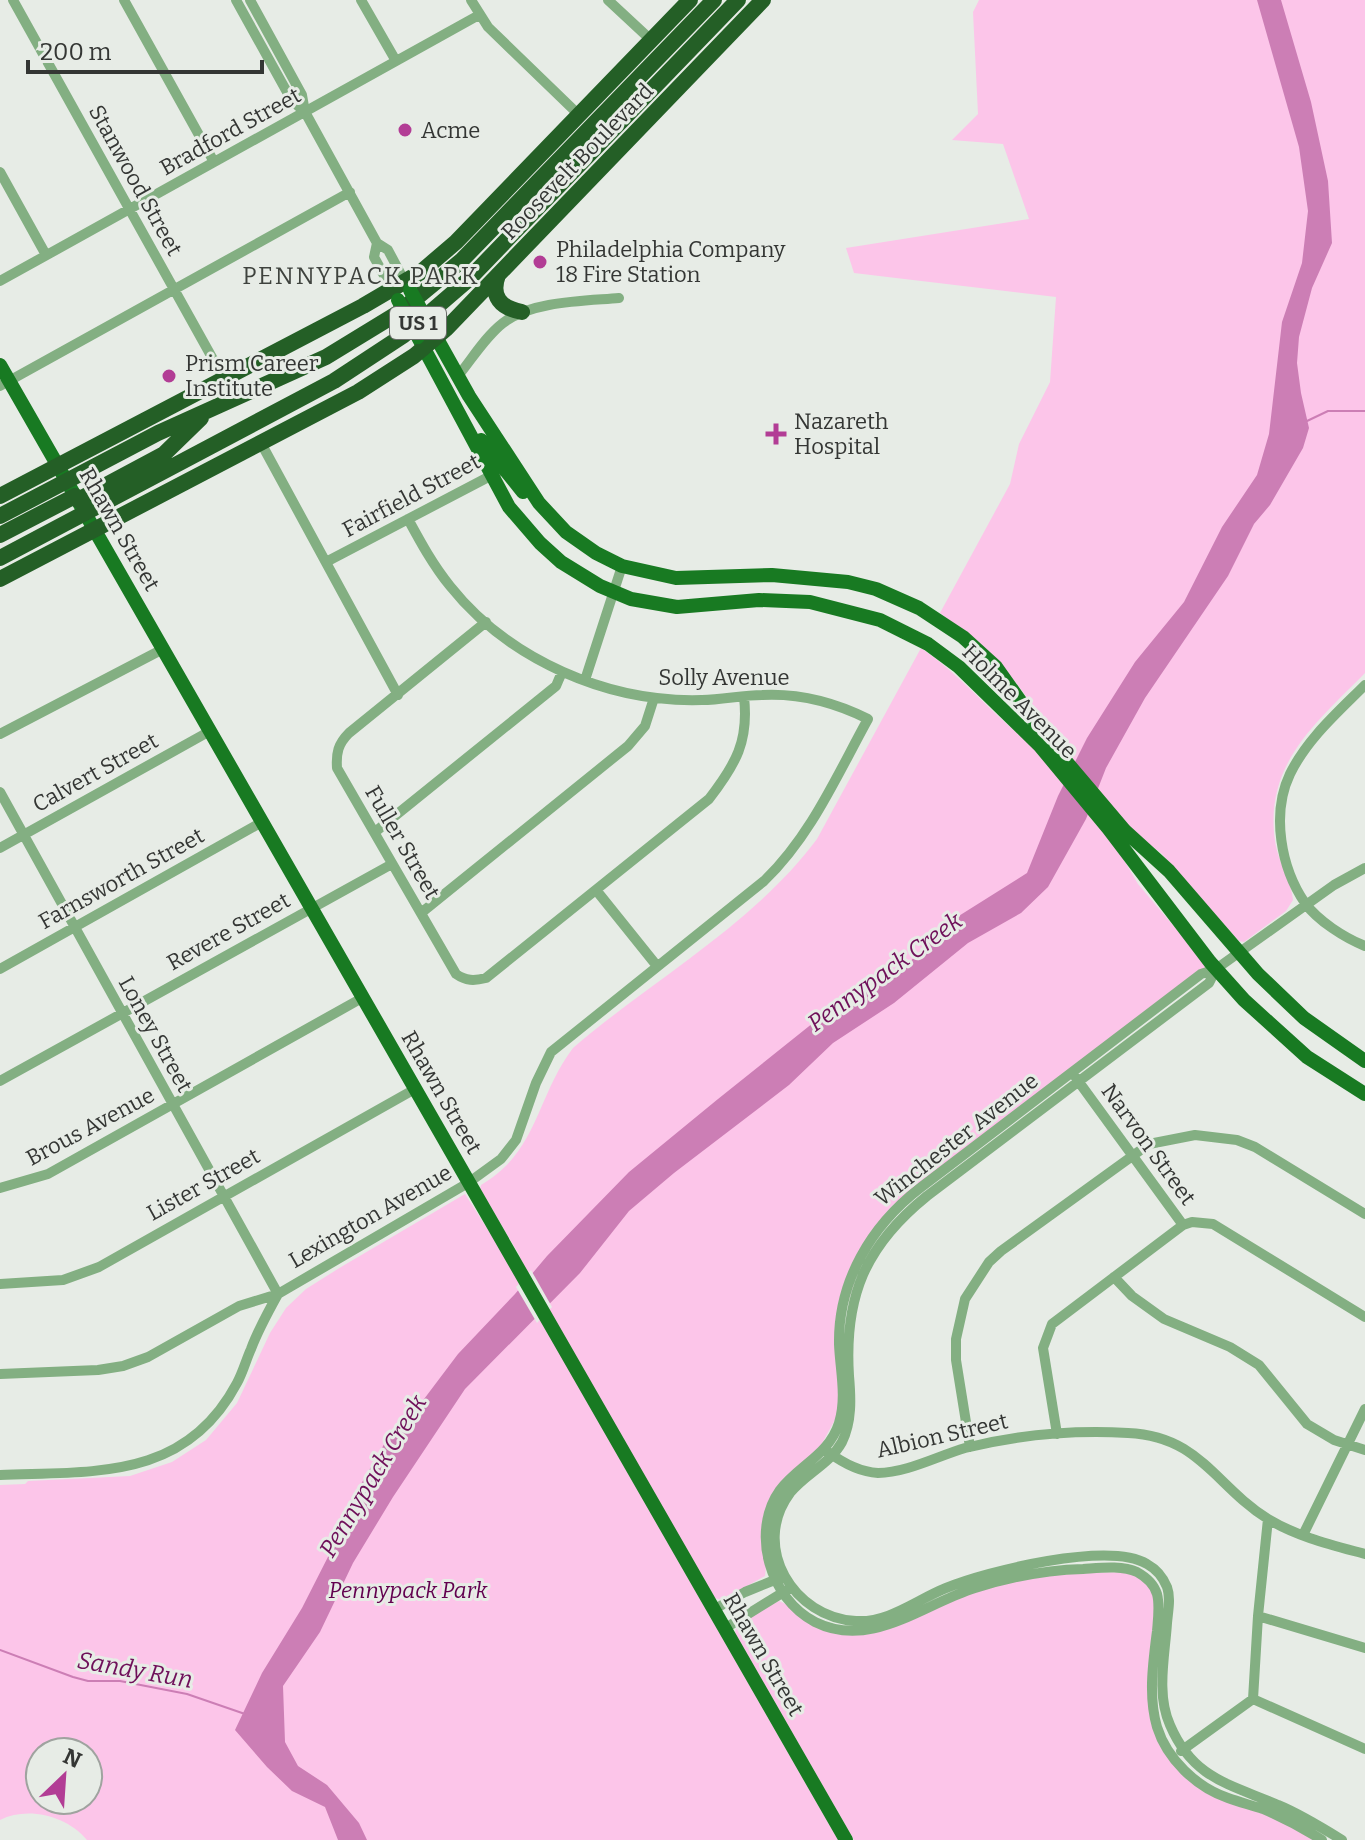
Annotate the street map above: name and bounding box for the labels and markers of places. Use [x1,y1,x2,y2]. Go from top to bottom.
place label: Acme [421,117,480,144]
marker: Acme [396,121,414,139]
place label: Philadelphia Company 18 Fire Station [556,236,786,288]
marker: Philadelphia Company 18 Fire Station [531,253,549,271]
place label: Prism Career Institute [185,350,319,402]
marker: Prism Career Institute [160,367,178,385]
place label: Nazareth Hospital [794,408,889,460]
marker: Nazareth Hospital [765,423,787,445]

